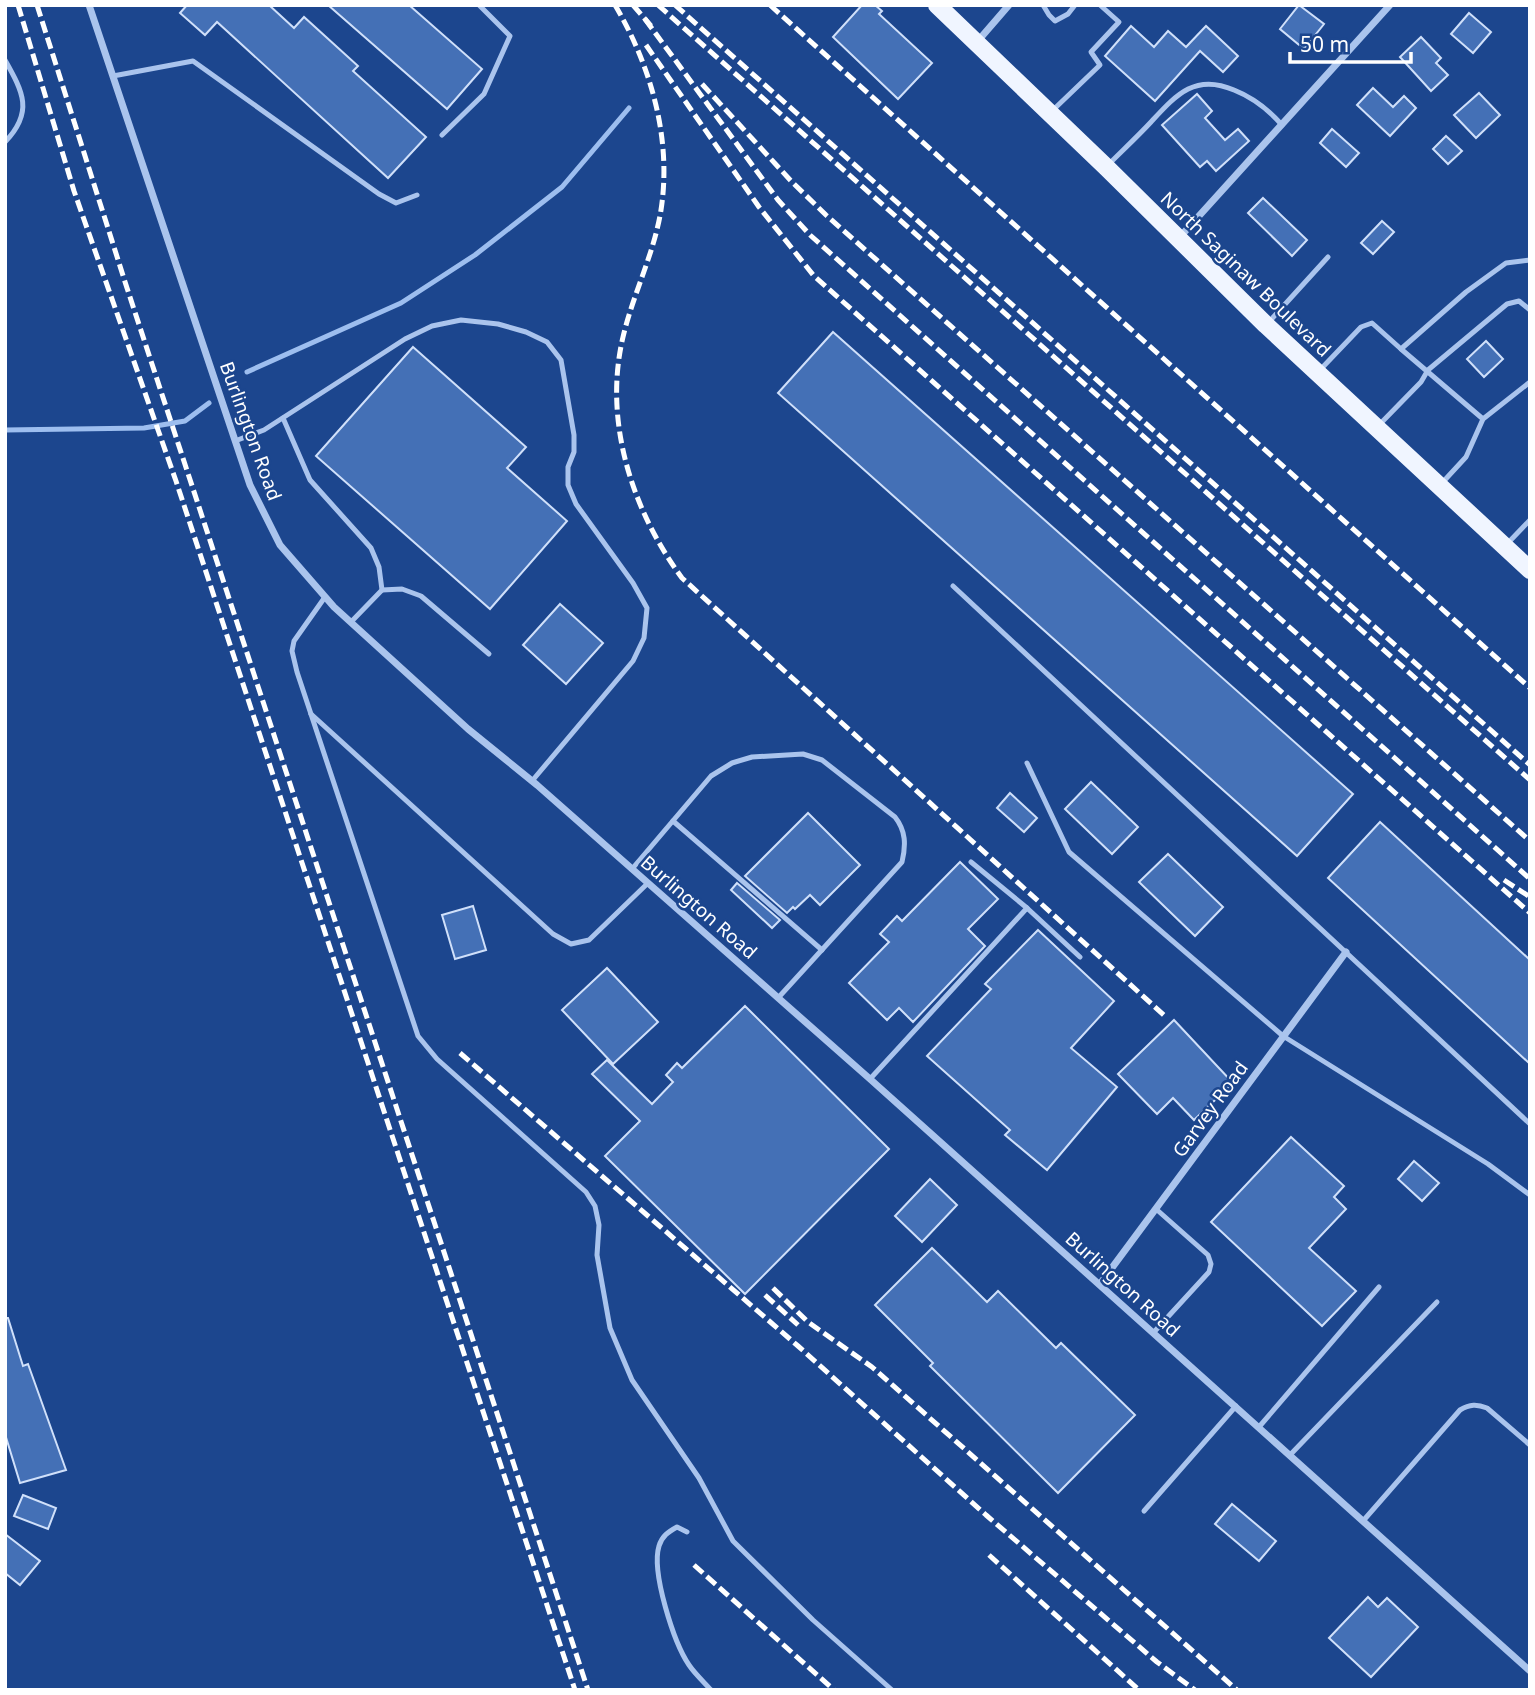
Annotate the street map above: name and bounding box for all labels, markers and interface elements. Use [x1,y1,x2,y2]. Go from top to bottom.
scale bar [1290,21,1411,65]
text: 50 m [1300,30,1349,58]
street label: North Saginaw Boulevard [1155,186,1337,362]
street label: Burlington Road [214,358,288,504]
street label: Burlington Road [635,849,763,965]
street label: Garvey Road [1166,1056,1254,1162]
street label: Burlington Road [1060,1226,1186,1342]

